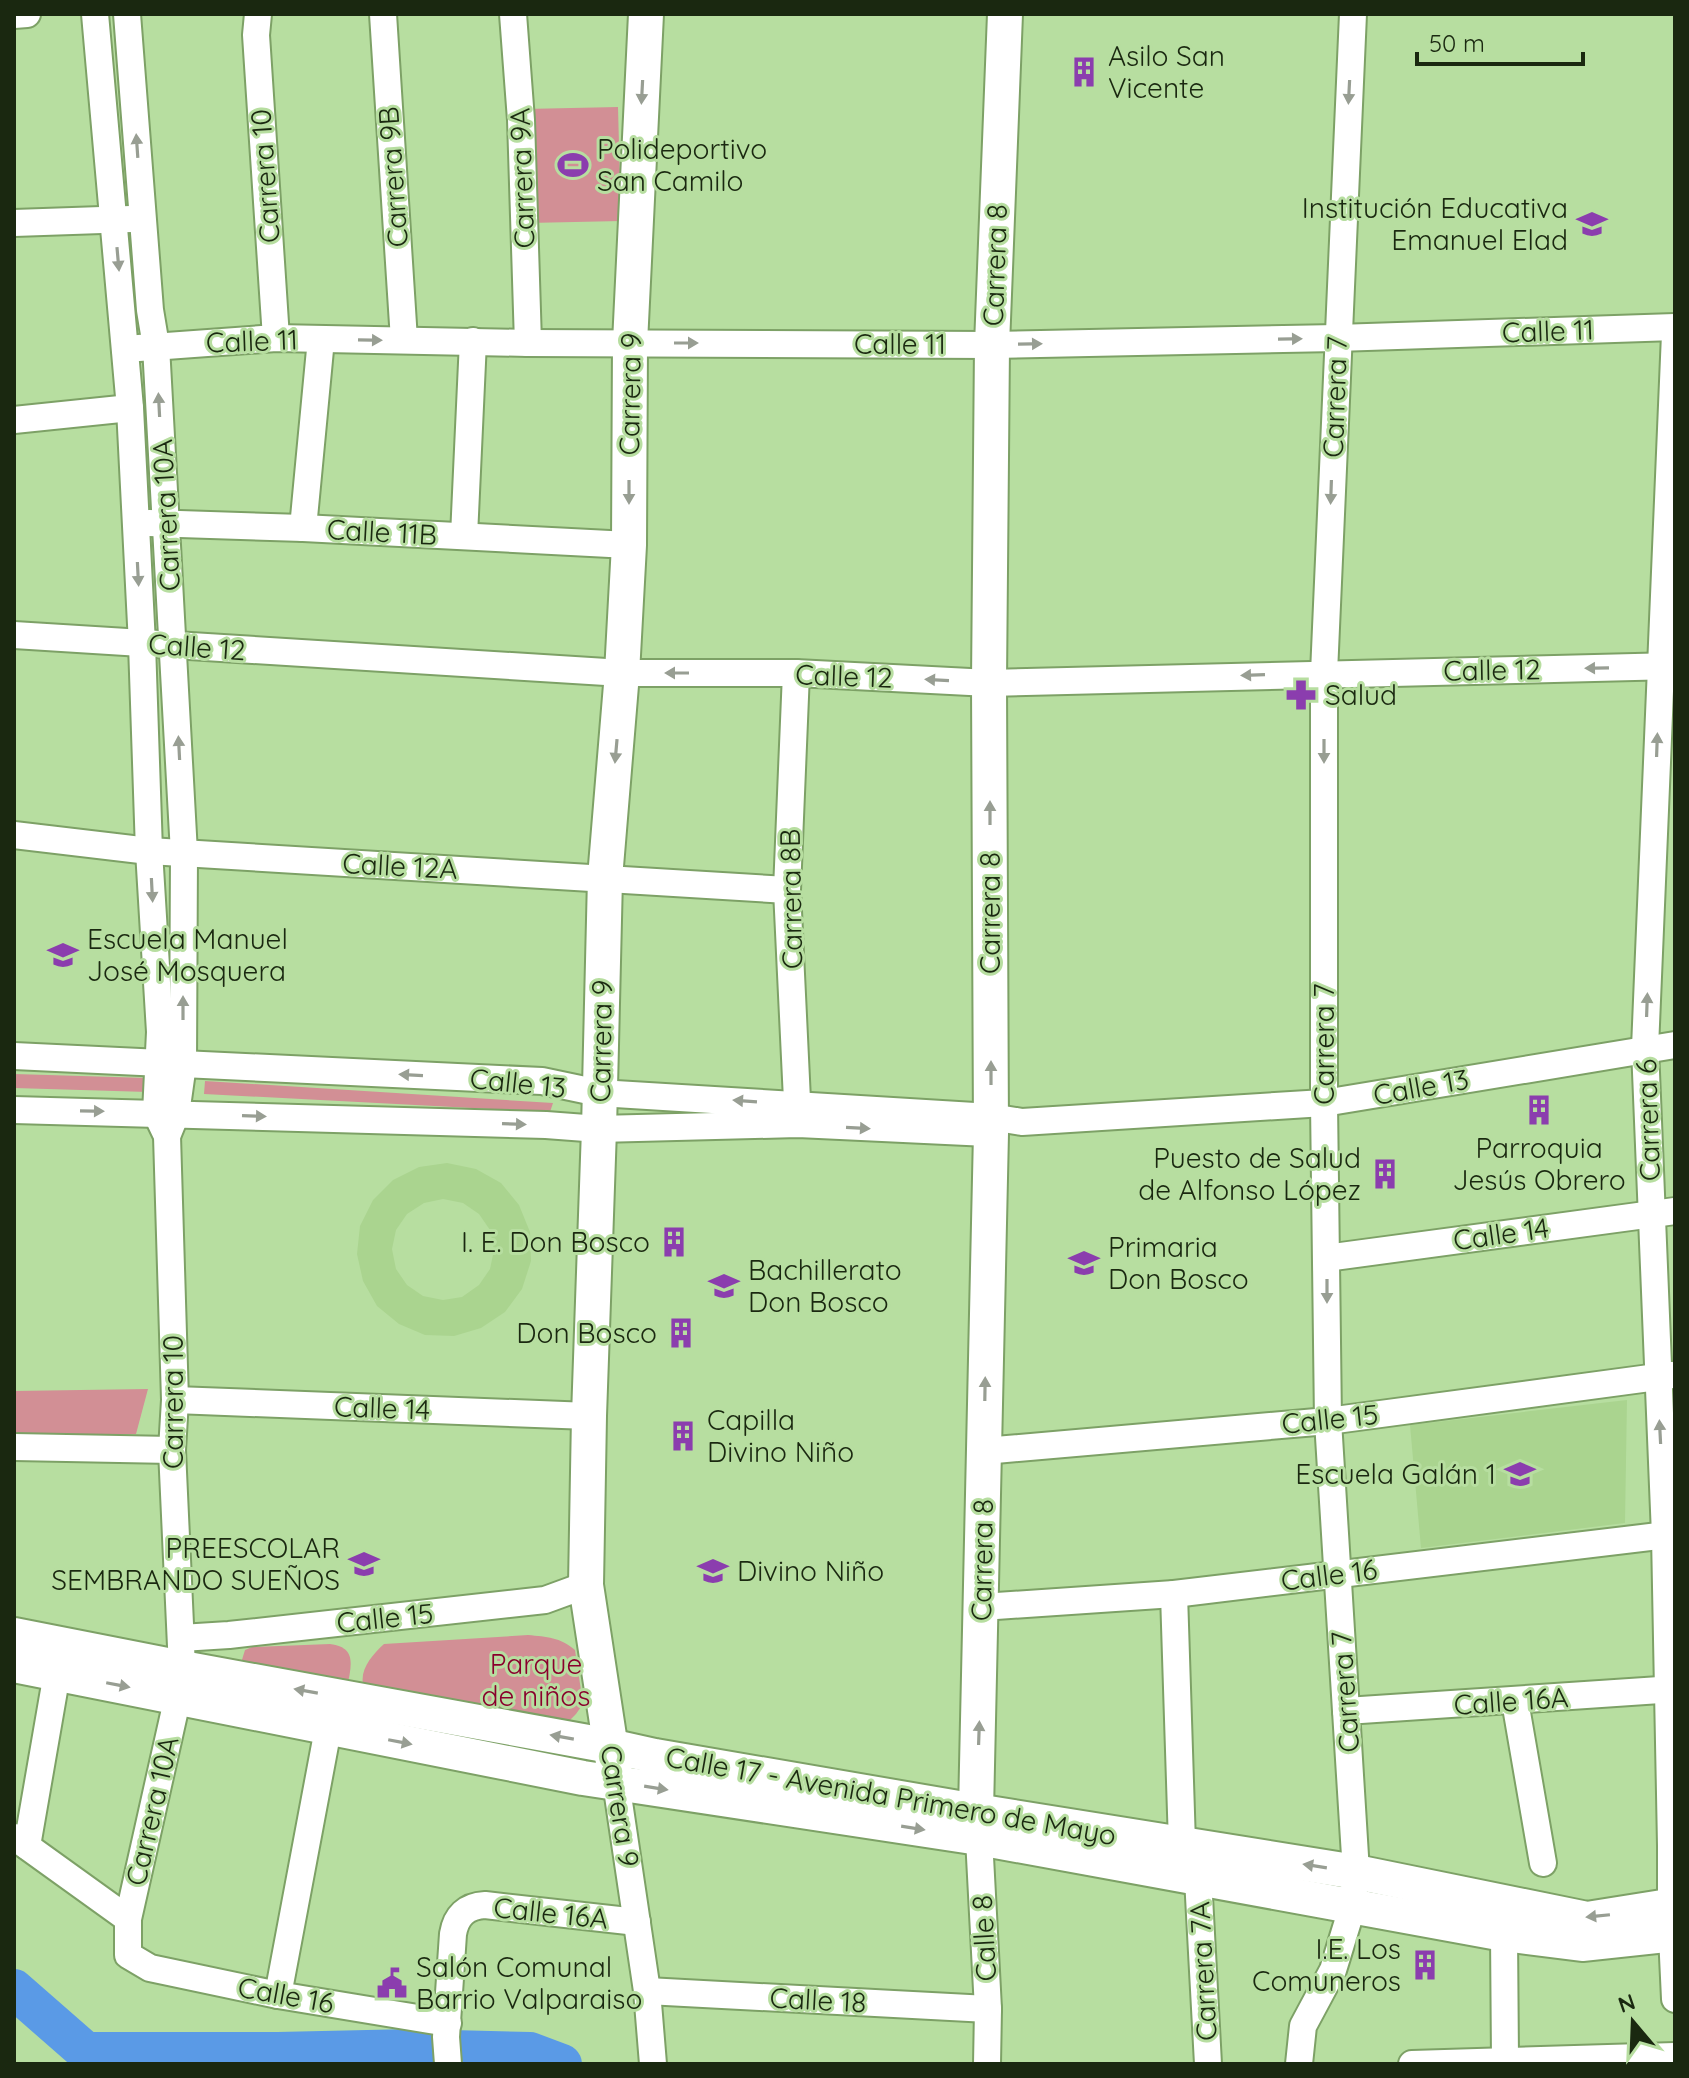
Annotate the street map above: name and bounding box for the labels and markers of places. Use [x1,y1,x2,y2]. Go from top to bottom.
place label: Asilo San Vicente [1108,38,1225,105]
building icon: Asilo San Vicente [1067,55,1101,89]
place label: Polideportivo San Camilo [597,131,767,198]
sports icon: Polideportivo San Camilo [556,148,590,182]
place label: Institución Educativa Emanuel Elad [1302,190,1568,257]
school or university icon: Institución Educativa Emanuel Elad [1575,207,1609,241]
place label: Salud [1325,677,1397,712]
pharmacy icon: Salud [1284,678,1318,712]
place label: Escuela Manuel José Mosquera [87,921,288,988]
school or university icon: Escuela Manuel José Mosquera [46,938,80,972]
building icon: Parroquia Jesús Obrero [1522,1093,1556,1127]
place label: Parroquia Jesús Obrero [1452,1130,1626,1197]
place label: Puesto de Salud de Alfonso López [1138,1140,1361,1207]
building icon: Puesto de Salud de Alfonso López [1368,1157,1402,1191]
place label: I. E. Don Bosco [461,1224,650,1259]
building icon: I. E. Don Bosco [657,1225,691,1259]
place label: Primaria Don Bosco [1108,1229,1249,1296]
school or university icon: Primaria Don Bosco [1067,1246,1101,1280]
place label: Bachillerato Don Bosco [748,1252,902,1319]
school or university icon: Bachillerato Don Bosco [707,1269,741,1303]
place label: Don Bosco [516,1315,657,1350]
building icon: Don Bosco [664,1316,698,1350]
place label: Capilla Divino Niño [707,1402,854,1469]
building icon: Capilla Divino Niño [666,1419,700,1453]
place label: Escuela Galán 1 [1295,1456,1496,1491]
school or university icon: Escuela Galán 1 [1503,1457,1537,1491]
place label: PREESCOLAR SEMBRANDO SUEÑOS [51,1530,340,1597]
school or university icon: PREESCOLAR SEMBRANDO SUEÑOS [347,1547,381,1581]
place label: Divino Niño [737,1553,884,1588]
school or university icon: Divino Niño [696,1554,730,1588]
place label: I.E. Los Comuneros [1252,1931,1401,1998]
building icon: I.E. Los Comuneros [1408,1948,1442,1982]
place label: Salón Comunal Barrio Valparaiso [416,1949,642,2016]
public building icon: Salón Comunal Barrio Valparaiso [375,1966,409,2000]

